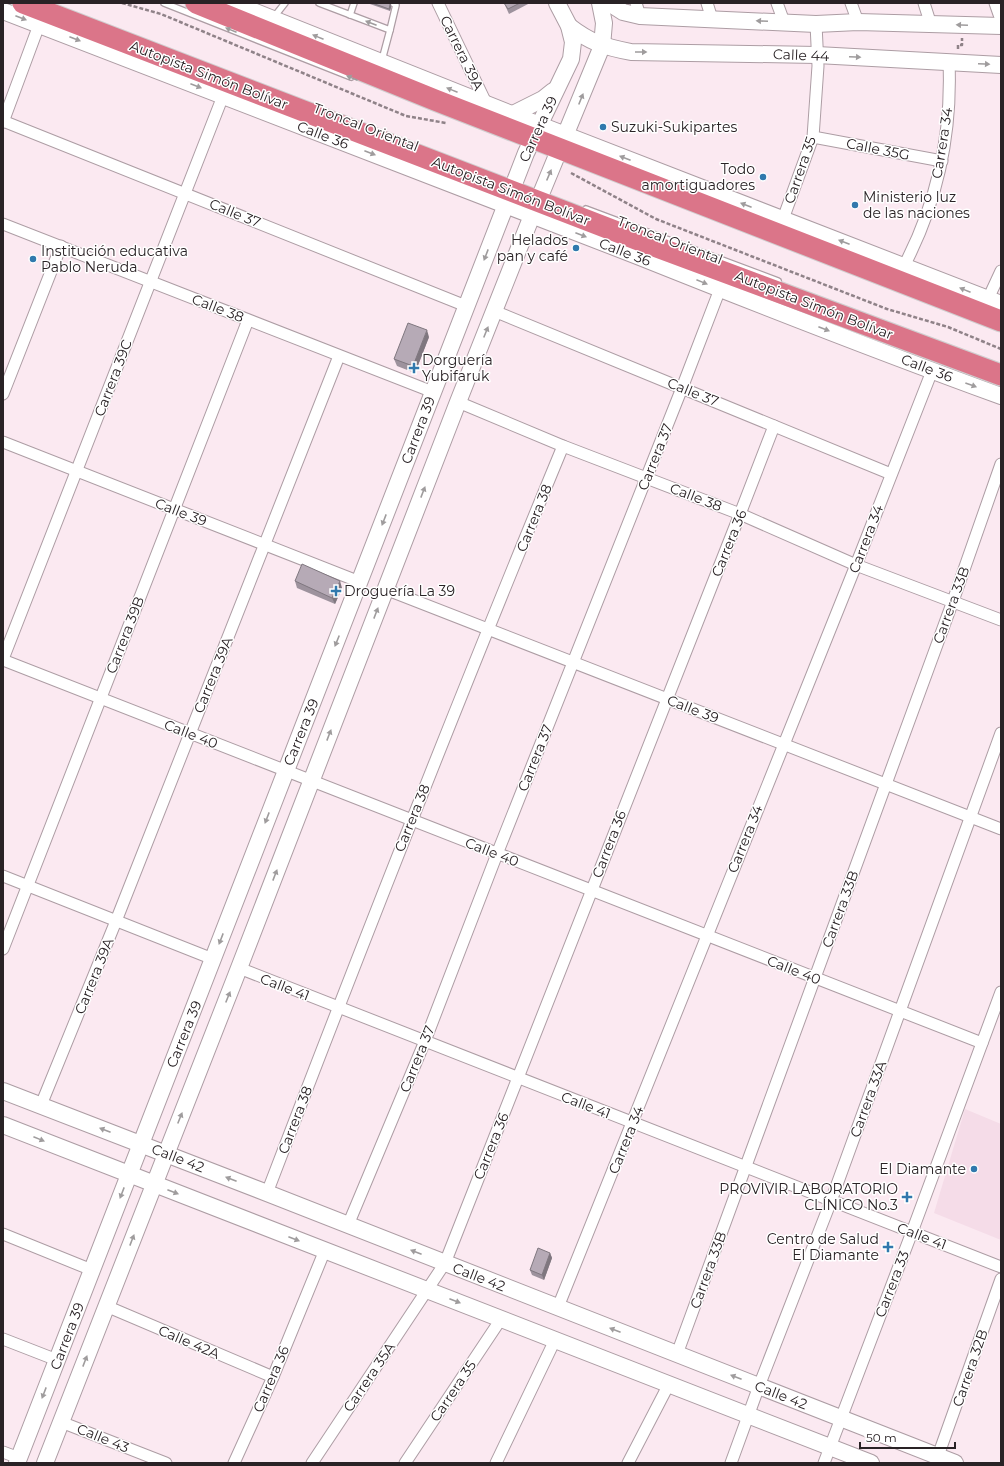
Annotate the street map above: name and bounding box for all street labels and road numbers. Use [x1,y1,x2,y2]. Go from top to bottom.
street label: Carrera 39A [436,13,488,94]
street label: Autopista Simón Bolívar [127,36,291,114]
street label: Calle 44 [773,45,830,65]
street label: Carrera 39 [515,93,561,165]
street label: Troncal Oriental [311,99,421,155]
street label: Carrera 34 [928,106,957,180]
street label: Calle 36 [294,117,352,153]
street label: Carrera 35 [780,134,820,206]
street label: Calle 35G [845,134,911,164]
street label: Autopista Simón Bolívar [429,152,593,230]
street label: Calle 37 [207,195,263,231]
street label: Troncal Oriental [615,212,725,268]
street label: Calle 36 [596,234,654,270]
street label: Autopista Simón Bolívar [732,266,896,344]
street label: Calle 38 [189,290,247,326]
street label: Carrera 39C [90,337,136,419]
street label: Calle 36 [898,350,956,386]
street label: Calle 37 [665,374,721,410]
street label: Carrera 39 [397,394,439,466]
street label: Carrera 37 [633,421,677,493]
street label: Calle 38 [667,479,725,515]
street label: Carrera 38 [512,482,556,554]
street label: Calle 39 [152,494,210,530]
street label: Carrera 34 [845,502,887,576]
street label: Carrera 36 [707,506,751,579]
street label: Carrera 33B [929,564,973,646]
street label: Carrera 39B [102,594,148,676]
street label: Carrera 39A [190,633,237,716]
street label: Calle 39 [664,691,722,727]
street label: Carrera 39 [279,696,323,768]
street label: Calle 40 [162,716,220,752]
street label: Carrera 37 [513,722,557,794]
street label: Carrera 38 [390,782,434,854]
street label: Carrera 34 [723,802,767,876]
street label: Carrera 36 [588,807,630,880]
street label: Calle 40 [463,834,521,870]
street label: Carrera 33B [818,868,862,950]
street label: Carrera 39A [71,934,118,1017]
street label: Calle 40 [765,952,823,988]
street label: Calle 41 [258,969,312,1005]
street label: Carrera 39 [162,998,206,1070]
street label: Carrera 37 [395,1023,439,1095]
street label: Carrera 33A [846,1057,891,1140]
street label: Carrera 38 [274,1083,316,1156]
street label: Calle 41 [559,1087,613,1123]
street label: Carrera 34 [604,1103,648,1177]
street label: Carrera 36 [469,1109,513,1182]
street label: Calle 42 [149,1140,207,1176]
street label: Calle 41 [895,1218,949,1254]
street label: Carrera 33B [686,1229,730,1311]
street label: Carrera 33 [871,1248,913,1320]
street label: Calle 42 [450,1259,508,1295]
street label: Carrera 39 [46,1300,88,1372]
street label: Calle 42A [156,1321,223,1363]
street label: Carrera 32B [948,1327,992,1409]
street label: Carrera 35A [339,1338,399,1415]
street label: Carrera 36 [249,1342,293,1415]
street label: Carrera 35 [426,1357,480,1425]
street label: Calle 42 [752,1377,810,1413]
street label: Calle 43 [74,1419,132,1457]

